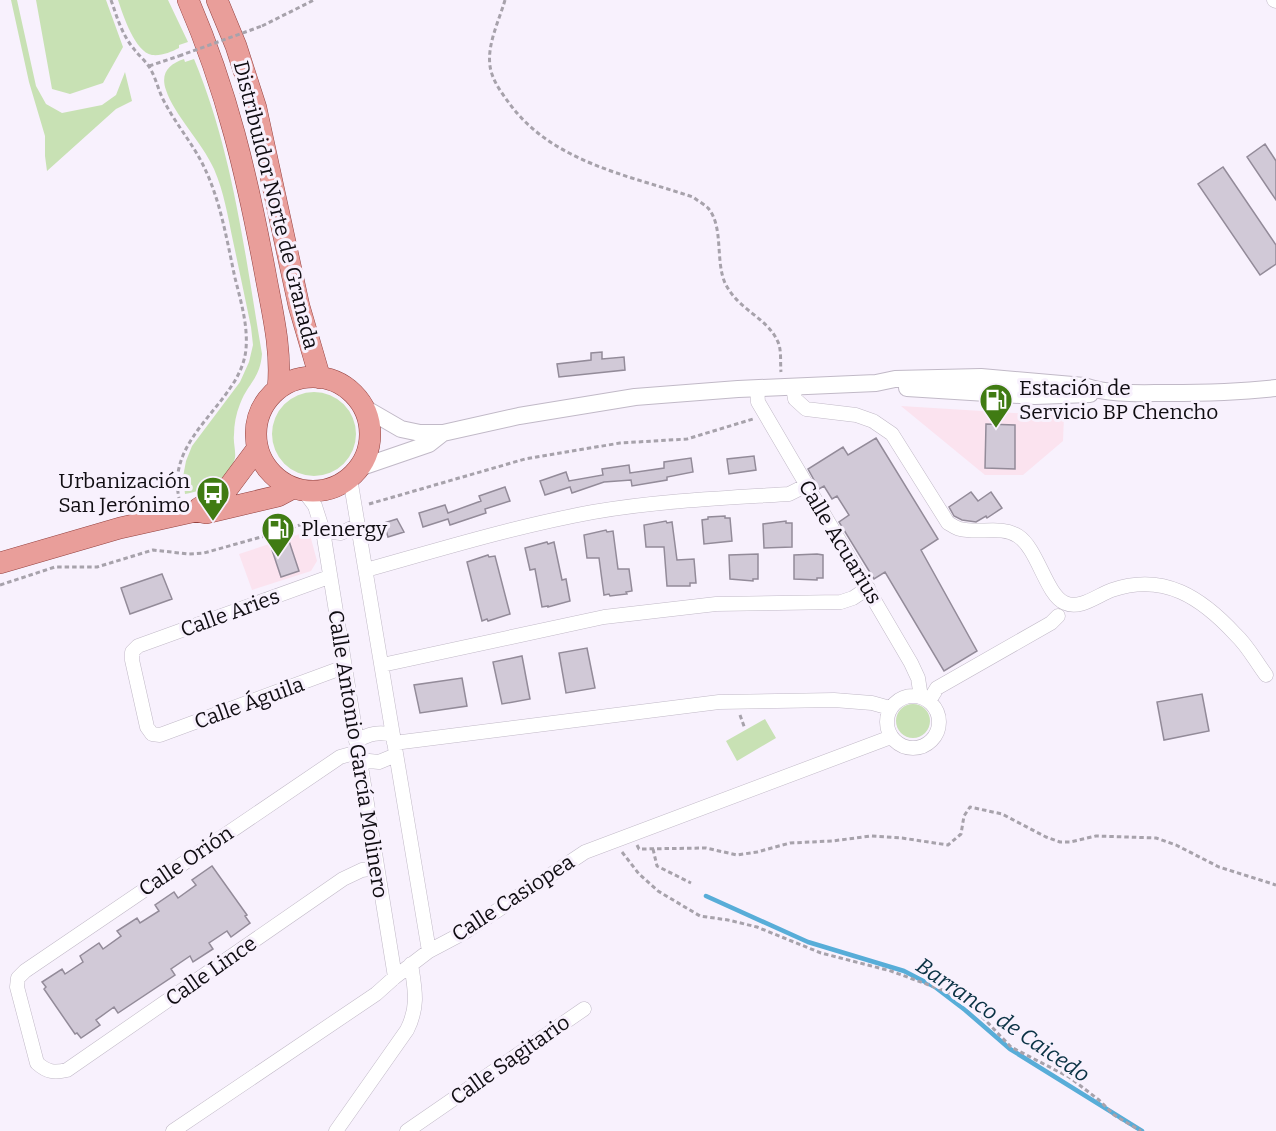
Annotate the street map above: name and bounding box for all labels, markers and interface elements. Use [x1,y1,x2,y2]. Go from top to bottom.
street label: Distribuidor Norte de Granada [228,58,325,352]
place label: Estación de Servicio BP Chencho [1019,375,1218,425]
fuel station icon: Estación de Servicio BP Chencho [978,382,1014,429]
place label: Urbanización San Jerónimo [58,468,190,518]
bus stop icon: Urbanización San Jerónimo [195,475,231,522]
street label: Calle Acuarius [793,475,887,609]
fuel station icon: Plenergy [260,511,296,558]
place label: Plenergy [301,516,388,542]
street label: Calle Aries [177,583,283,643]
street label: Calle Antonio García Molinero [322,608,394,900]
street label: Calle Águila [191,671,308,735]
street label: Calle Orión [134,820,238,902]
street label: Calle Casiopea [447,848,580,947]
street label: Calle Lince [161,930,261,1012]
water label: Barranco de Caicedo [911,952,1095,1088]
street label: Calle Sagitario [445,1009,575,1111]

